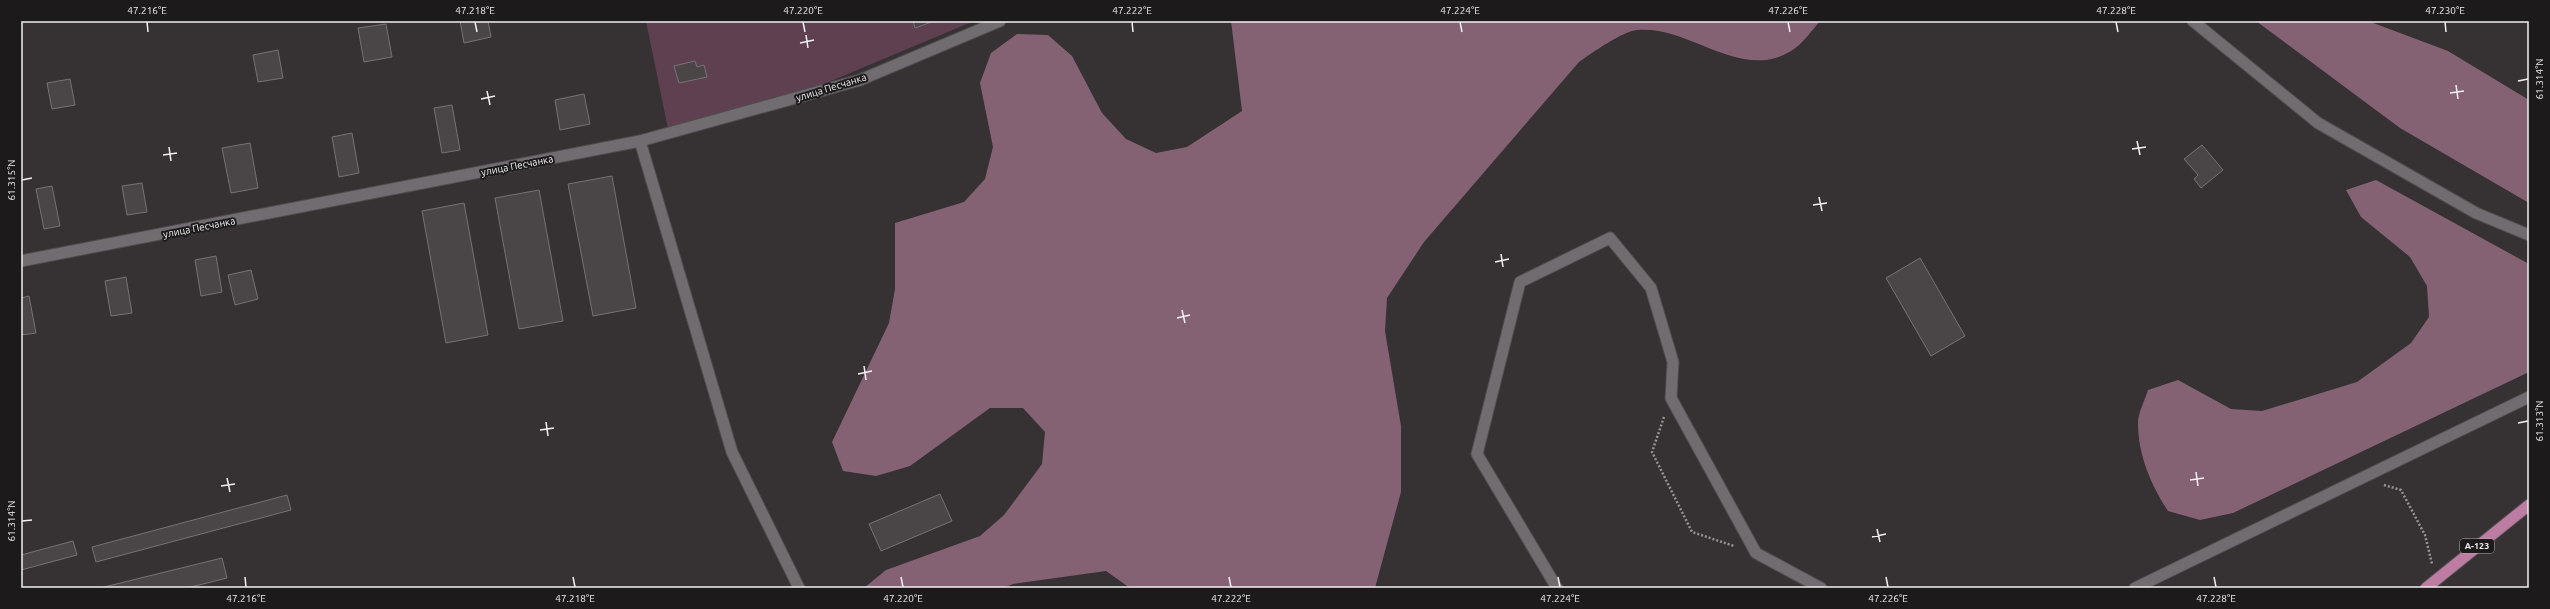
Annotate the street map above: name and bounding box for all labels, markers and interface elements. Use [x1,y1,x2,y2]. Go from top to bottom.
text: 47.216°E [127,5,167,16]
text: 47.218°E [455,5,495,16]
text: 47.220°E [783,5,823,16]
text: 47.222°E [1112,5,1152,16]
text: 47.224°E [1440,5,1480,16]
text: 47.226°E [1768,5,1808,16]
text: 47.228°E [2096,5,2136,16]
text: 47.230°E [2425,5,2465,16]
text: 61.314°N [2534,58,2545,100]
street label: улица Песчанка [795,72,868,103]
street label: улица Песчанка [480,153,554,178]
text: 61.315°N [6,159,17,201]
street label: улица Песчанка [162,215,236,240]
text: 61.313°N [2534,400,2545,442]
text: 61.314°N [6,500,17,542]
road number: А-123 [2460,539,2494,553]
text: 47.216°E [226,593,266,604]
text: 47.218°E [555,593,595,604]
text: 47.220°E [883,593,923,604]
text: 47.222°E [1211,593,1251,604]
text: 47.224°E [1540,593,1580,604]
text: 47.226°E [1868,593,1908,604]
text: 47.228°E [2196,593,2236,604]

